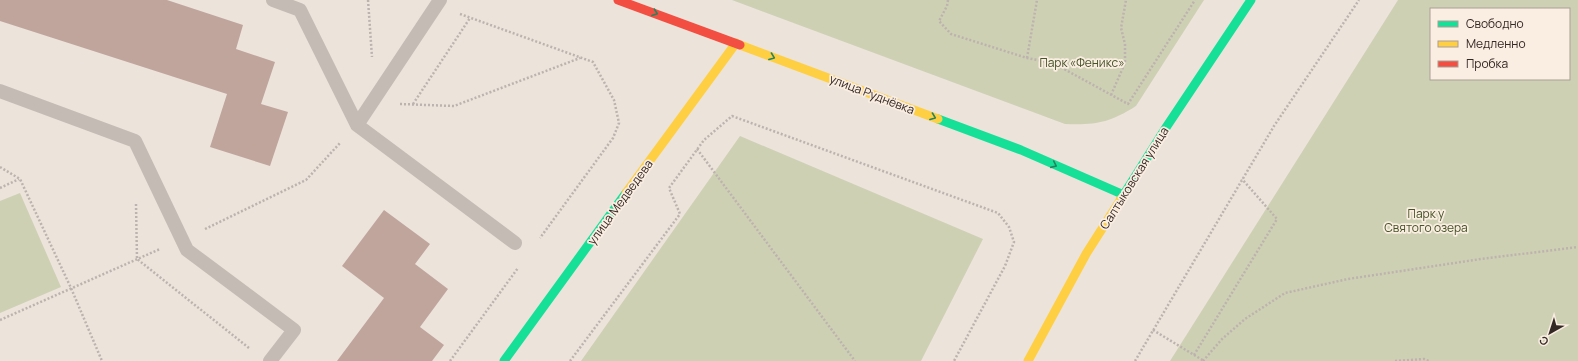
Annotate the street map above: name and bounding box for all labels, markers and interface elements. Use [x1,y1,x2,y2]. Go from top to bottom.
legend [1430,8,1570,80]
one-way arrow [651,9,658,17]
text: Свободно [1466,15,1524,32]
text: Медленно [1466,35,1526,52]
one-way arrow [769,52,776,60]
park label: Парк «Феникс» [1039,54,1125,71]
text: Пробка [1466,55,1508,72]
street label: улица Руднёвка [827,70,917,118]
one-way arrow [930,113,937,121]
street label: Салтыковская улица [1096,124,1172,232]
street label: улица Медведева [583,156,657,248]
one-way arrow [1050,160,1058,168]
park label: Парк у Святого озера [1384,205,1468,236]
north arrow [1530,313,1570,353]
text: С [1536,333,1551,350]

